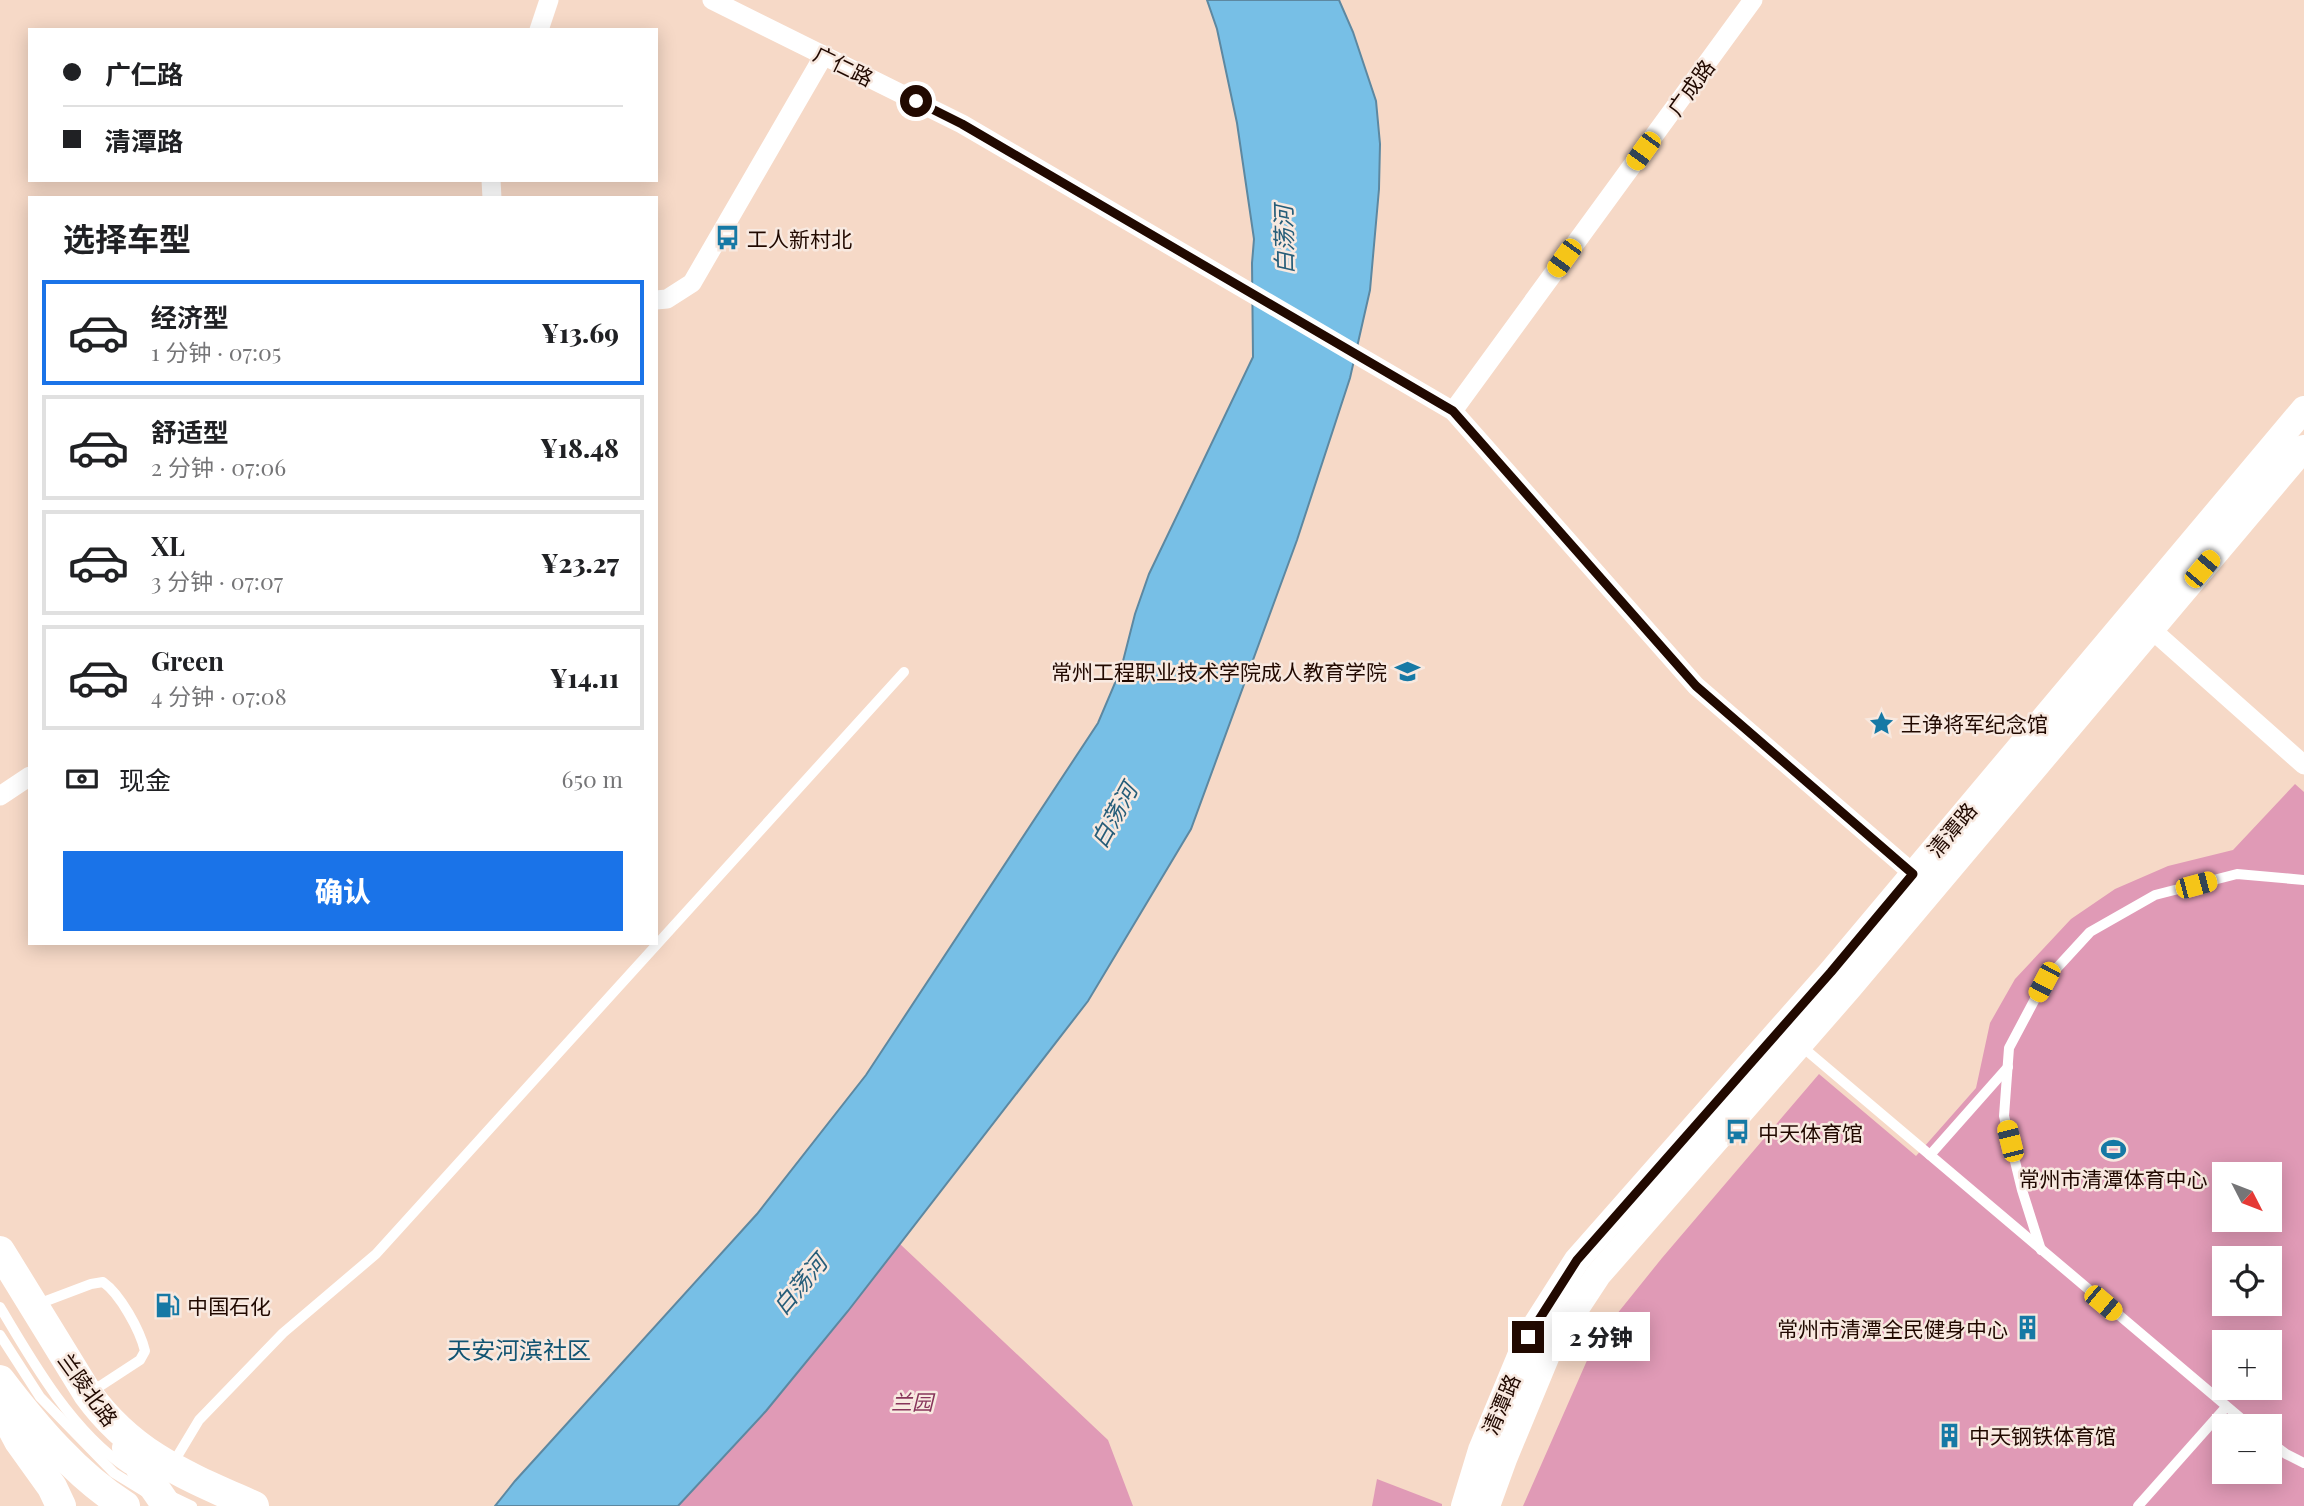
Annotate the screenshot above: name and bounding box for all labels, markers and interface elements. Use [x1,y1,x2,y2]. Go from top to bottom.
street label: 广仁路 [810,39,878,91]
street label: 广成路 [1660,53,1720,121]
text: 广仁路 [105,56,183,91]
route start [900,85,932,117]
text: 清潭路 [105,123,183,158]
car [1623,128,1664,174]
water label: 白荡河 [1267,201,1299,275]
text: 选择车型 [63,216,191,259]
bus stop icon: 工人新村北 [713,224,741,252]
place label: 工人新村北 [747,224,852,252]
car [1544,235,1585,281]
text: 经济型 [151,299,229,334]
icon: car [67,301,130,364]
text: ¥13.69 [541,315,619,350]
text: 1 分钟 · 07:05 [151,336,281,367]
text: 舒适型 [151,414,229,449]
icon: car [67,416,130,479]
text: ¥18.48 [540,430,619,465]
text: 2 分钟 · 07:06 [151,451,286,482]
text: XL [151,528,185,563]
icon: car [67,531,130,594]
text: ¥23.27 [541,545,619,580]
car [2181,546,2224,592]
text: 3 分钟 · 07:07 [151,565,283,596]
text: Green [151,643,224,678]
icon: car [67,646,130,709]
place label: 常州工程职业技术学院成人教育学院 [1051,657,1387,685]
school or university icon: 常州工程职业技术学院成人教育学院 [1393,657,1421,685]
text: ¥14.11 [550,660,619,695]
text: 4 分钟 · 07:08 [151,680,287,711]
place icon: 王诤将军纪念馆 [1867,709,1895,737]
place label: 王诤将军纪念馆 [1901,709,2048,737]
icon: cash [63,760,101,798]
text: 现金 [119,762,171,797]
text: 650 m [562,763,623,794]
water label: 白荡河 [1083,774,1145,853]
street label: 清潭路 [1920,796,1982,862]
button: 确认 [63,851,623,931]
car [2173,869,2220,901]
car [2025,959,2064,1005]
bus stop icon: 中天体育馆 [1724,1118,1752,1146]
place label: 中天体育馆 [1758,1118,1863,1146]
car [1995,1118,2026,1164]
sports icon: 常州市清潭体育中心 [2099,1135,2127,1163]
north arrow [2212,1162,2282,1232]
map controls [2212,1162,2282,1484]
place label: 常州市清潭体育中心 [2019,1164,2208,1192]
water label: 白荡河 [765,1245,836,1320]
button: locate [2212,1246,2282,1316]
car [2081,1281,2126,1325]
fuel station icon: 中国石化 [153,1291,181,1319]
place label: 中国石化 [187,1291,271,1319]
callout: 2 分钟 [1552,1312,1650,1362]
place label: 常州市清潭全民健身中心 [1777,1314,2008,1342]
building icon: 常州市清潭全民健身中心 [2014,1314,2042,1342]
route end [1512,1321,1544,1353]
text: 2 分钟 [1569,1321,1633,1352]
button: + [2212,1330,2282,1400]
district label: 天安河滨社区 [447,1333,591,1365]
street label: 兰陵北路 [53,1347,125,1431]
street label: 清潭路 [1475,1370,1525,1438]
park label: 兰园 [891,1387,936,1415]
button: − [2212,1414,2282,1484]
building icon: 中天钢铁体育馆 [1935,1421,1963,1449]
place label: 中天钢铁体育馆 [1969,1421,2116,1449]

